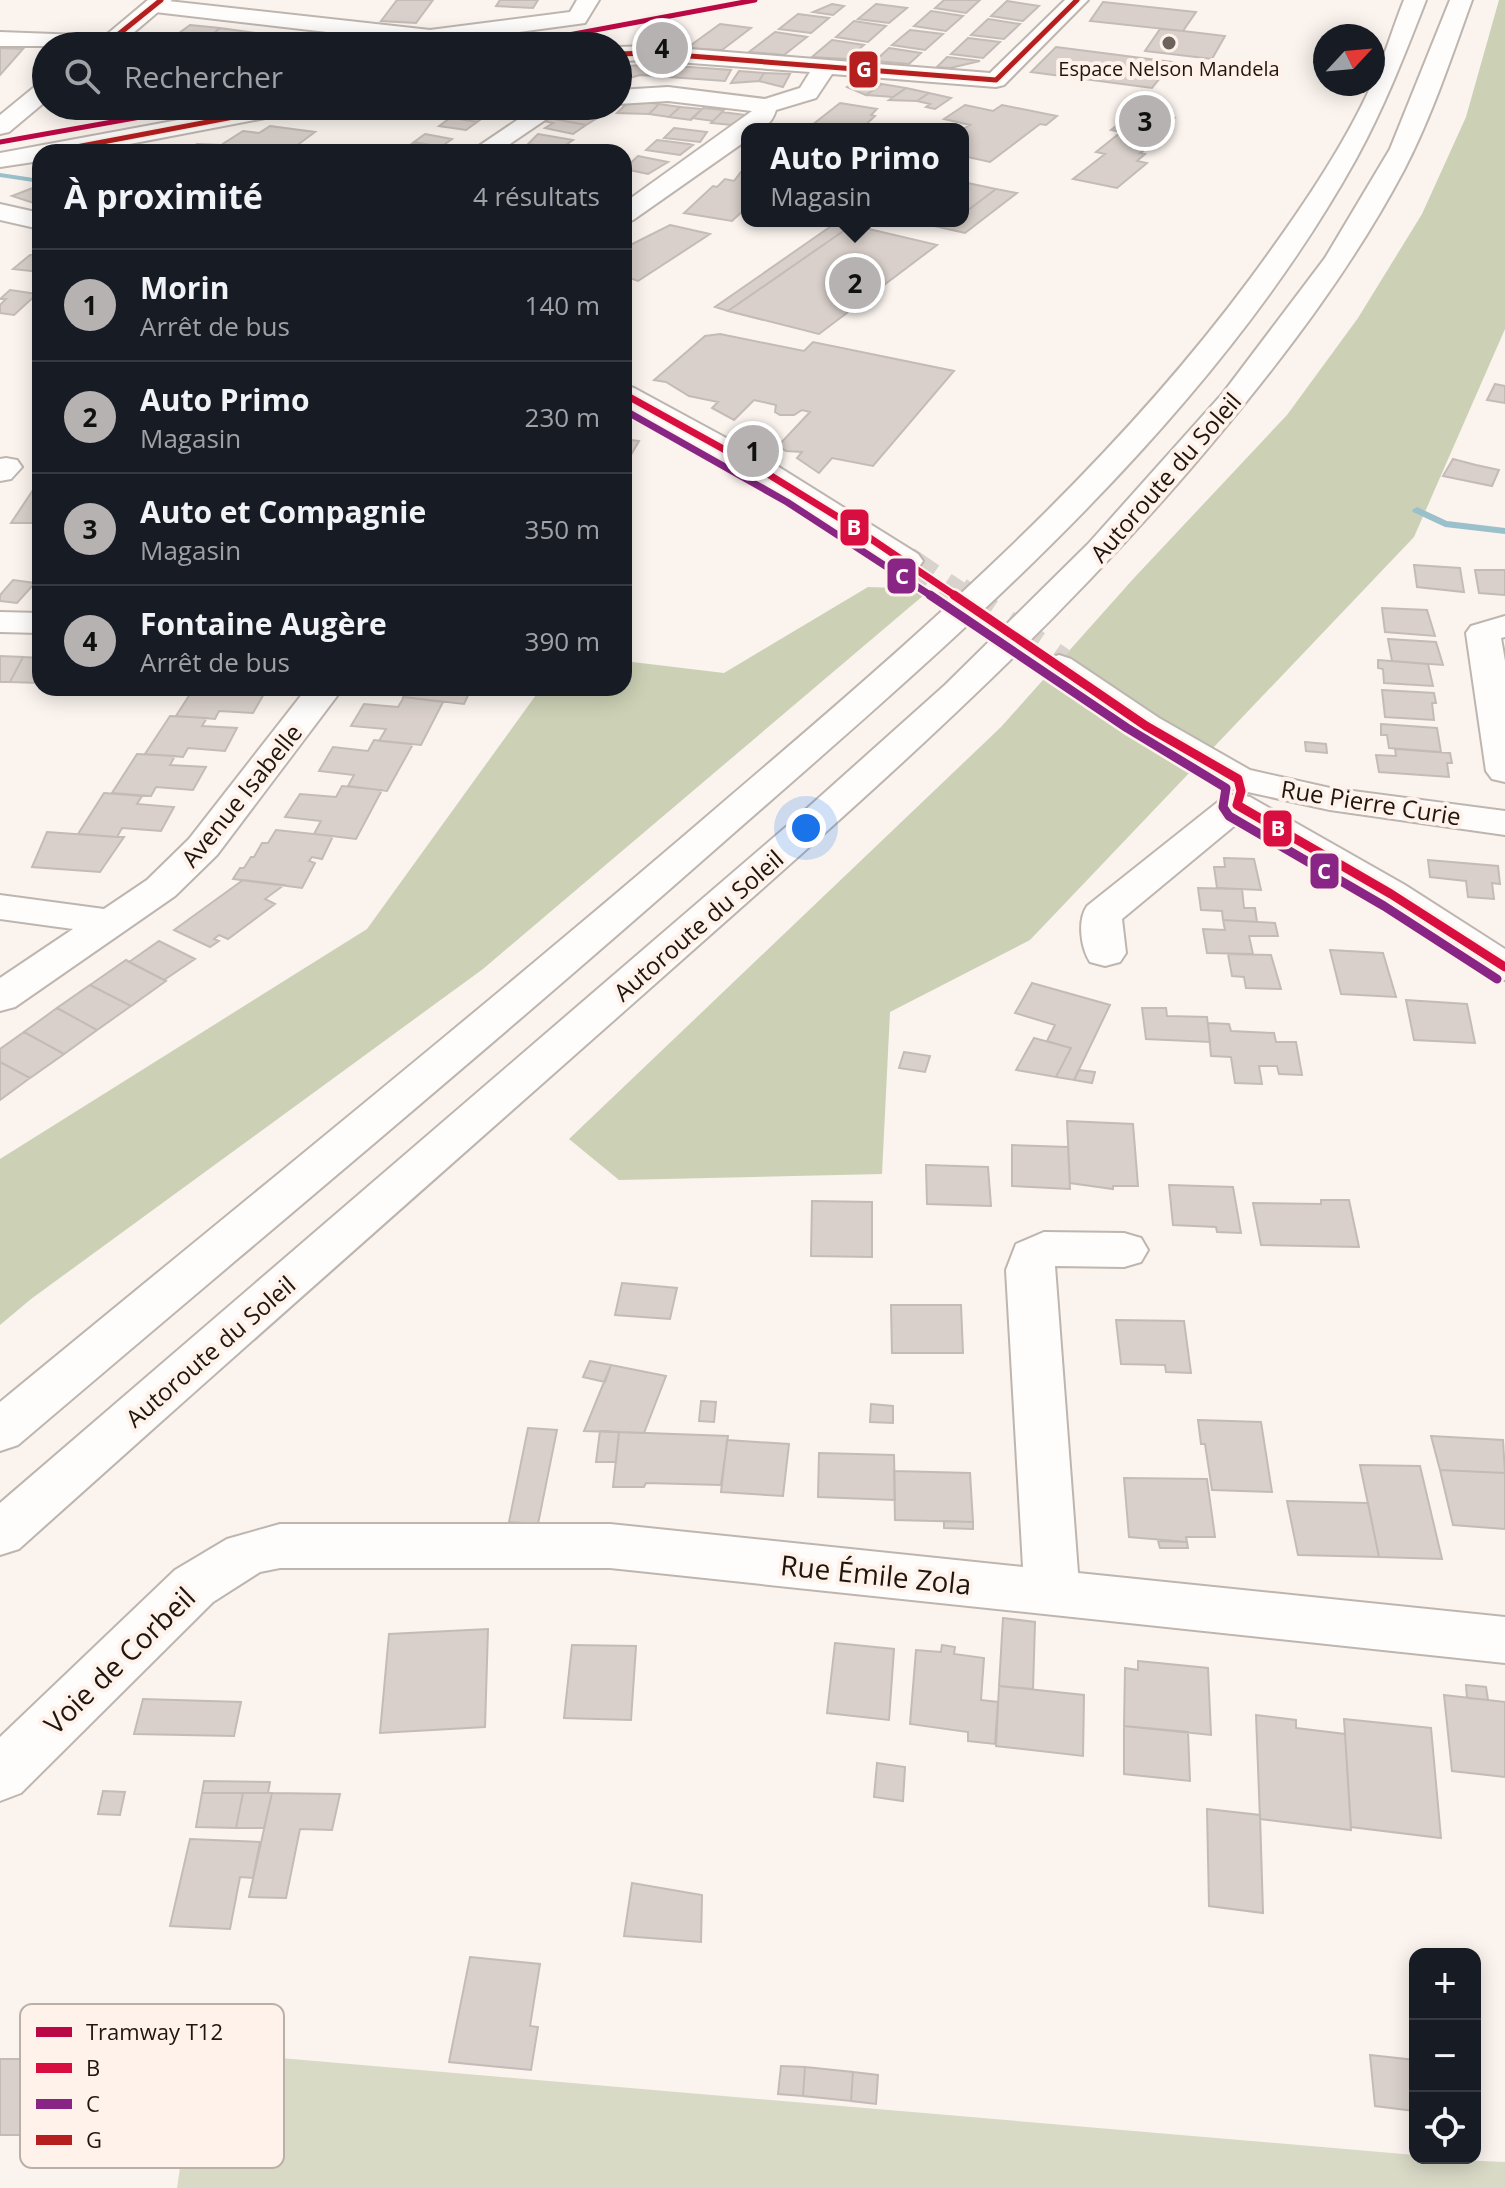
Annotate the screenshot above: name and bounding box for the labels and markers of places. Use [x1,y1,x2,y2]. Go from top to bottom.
pin: 4 [636,18,688,78]
marker: Espace Nelson Mandela [1160,34,1178,52]
place label: Espace Nelson Mandela [1058,55,1280,82]
pin: 3 [1119,91,1171,151]
pin: 2 [829,253,881,313]
pin: 1 [727,421,779,481]

